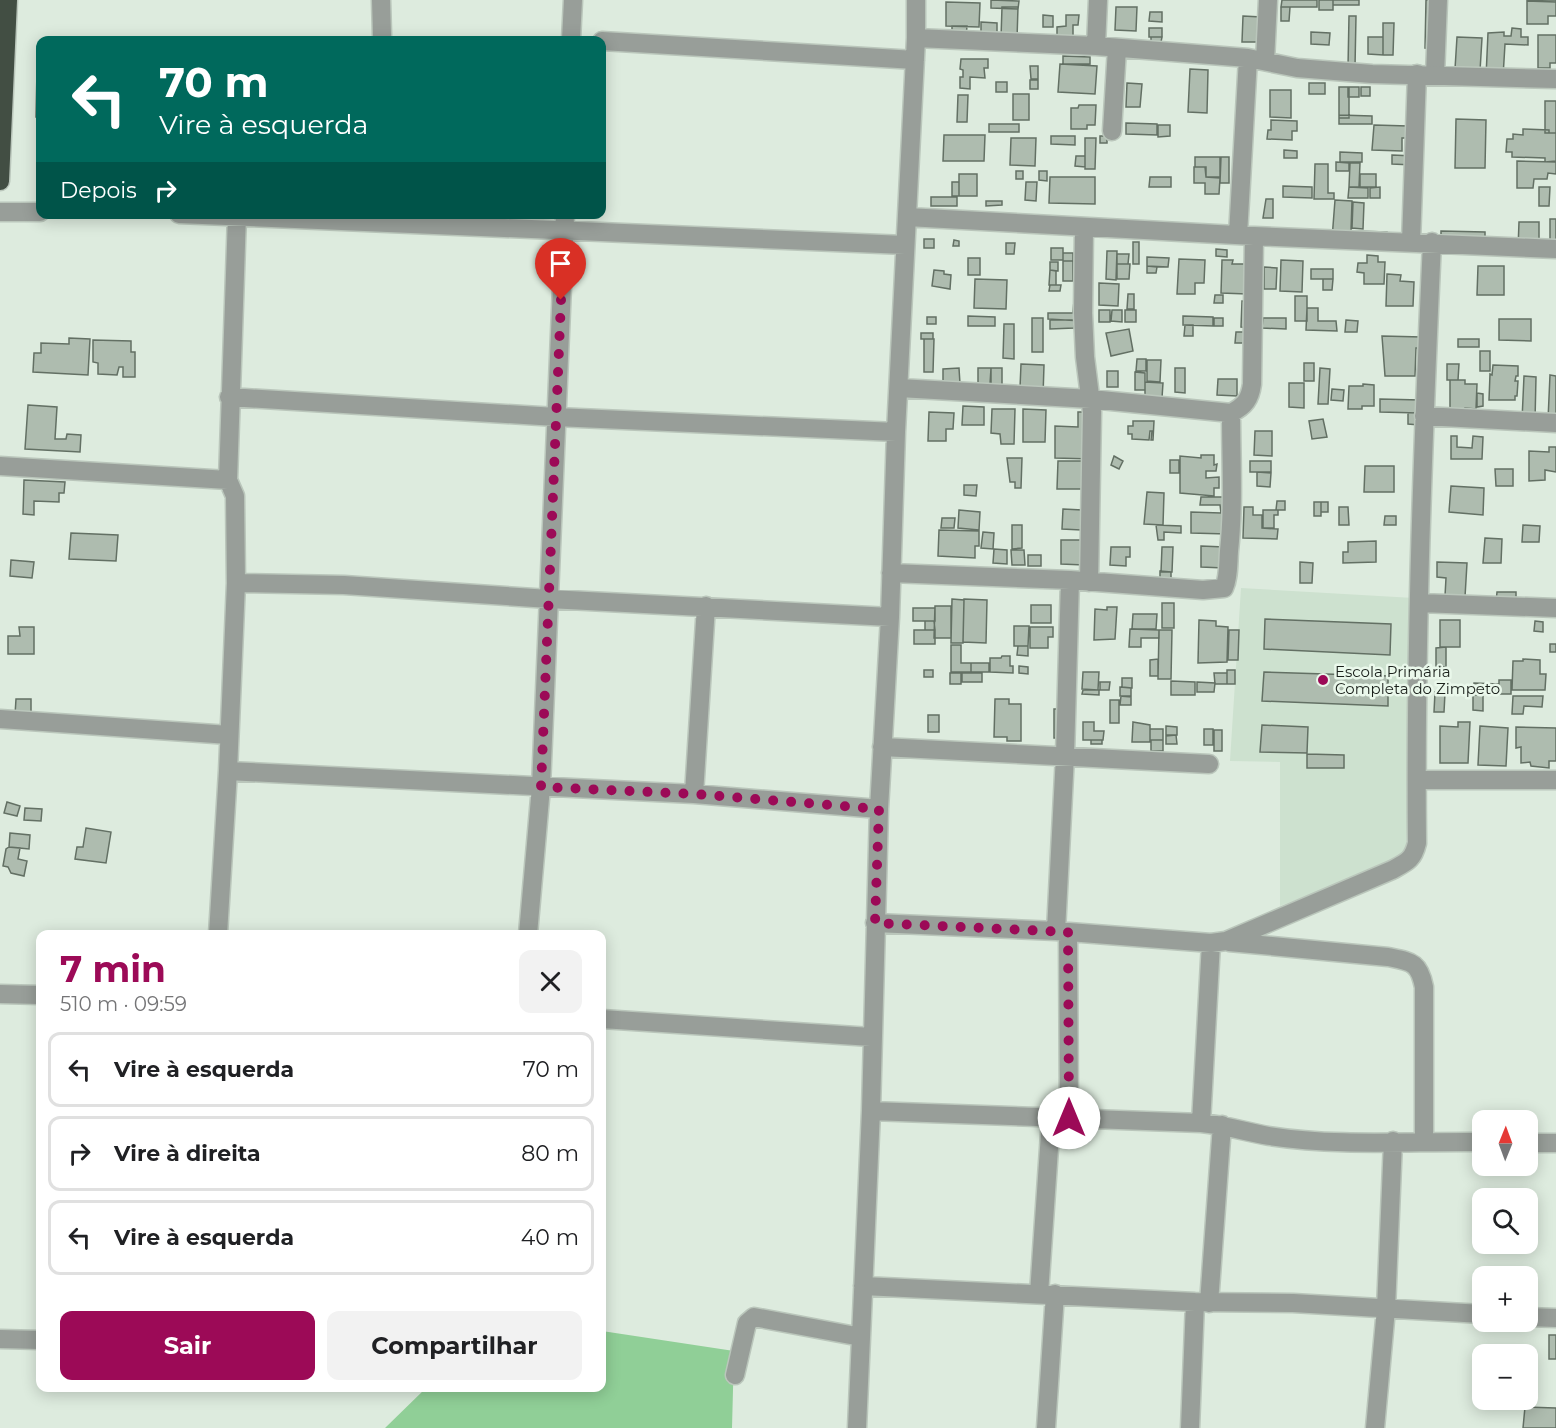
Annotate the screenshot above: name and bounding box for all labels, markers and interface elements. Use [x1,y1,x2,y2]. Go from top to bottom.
text: 70 m [159,56,269,108]
icon: left [60,60,138,138]
text: Vire à esquerda [159,108,368,141]
icon: right [149,174,182,207]
text: Depois [60,177,137,204]
pin [535,238,586,300]
icon: arrive [544,247,577,280]
place label: Escola Primária Completa do Zimpeto [1335,662,1500,698]
marker: Escola Primária Completa do Zimpeto [1316,673,1330,687]
text: 7 min [60,947,166,991]
button: close [519,950,582,1013]
text: 510 m · 09:59 [60,992,187,1016]
icon: left [63,1053,96,1086]
text: Vire à esquerda [114,1056,294,1083]
text: 70 m [523,1056,579,1083]
position arrow [1037,1086,1101,1150]
north arrow [1472,1110,1538,1176]
map controls [1472,1110,1538,1410]
icon: right [63,1137,96,1170]
text: Vire à direita [114,1140,261,1167]
text: 80 m [521,1140,579,1167]
button: search [1472,1188,1538,1254]
icon: left [63,1221,96,1254]
text: Vire à esquerda [114,1224,294,1251]
text: 40 m [521,1224,579,1251]
button: + [1472,1266,1538,1332]
button: Sair [60,1311,315,1380]
button: Compartilhar [327,1311,582,1380]
button: − [1472,1344,1538,1410]

